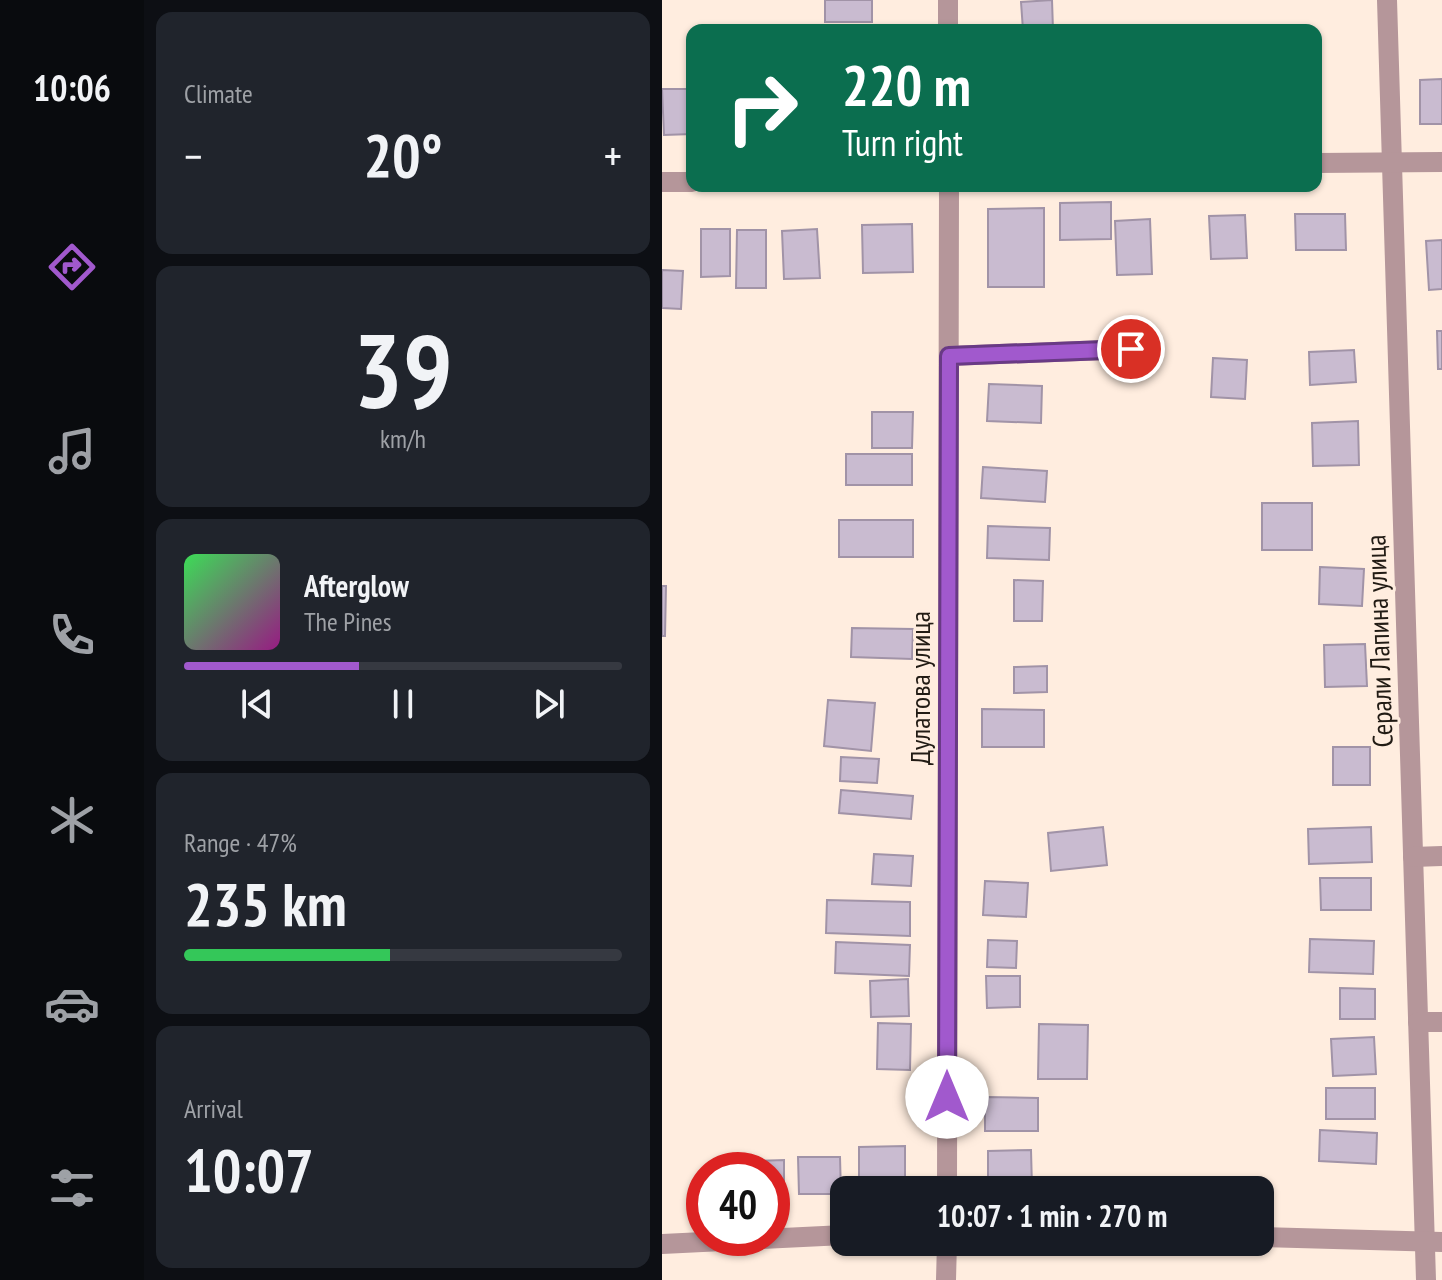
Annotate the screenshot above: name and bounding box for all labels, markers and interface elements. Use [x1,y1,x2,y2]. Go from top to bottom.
text: 220 m [842,49,971,121]
icon: right [710,56,814,160]
text: 10:06 [33,64,111,111]
text: Climate [184,77,253,110]
text: 20° [363,116,443,194]
text: Turn right [842,119,963,166]
text: − [184,127,202,184]
text: + [604,127,622,184]
icon: directions [44,239,100,295]
text: 39 [353,302,453,437]
pin [1097,315,1165,383]
icon: arrive [1109,327,1153,371]
text: km/h [380,422,426,455]
icon: music [44,423,100,479]
street label: Серали Лапина улица [1356,534,1401,748]
text: Afterglow [304,566,409,605]
text: The Pines [304,605,392,638]
icon: phone [44,607,100,663]
street label: Дулатова улица [901,611,938,765]
icon: previous [235,682,279,726]
icon: pause [381,682,425,726]
icon: next [527,682,571,726]
icon: climate [44,792,100,848]
text: Range · 47% [184,826,297,859]
text: 235 km [184,865,347,943]
icon: car [44,976,100,1032]
position arrow [905,1055,989,1139]
text: Arrival [184,1092,243,1125]
text: 10:07 [184,1131,314,1209]
speed limit sign: 40 [686,1152,790,1256]
icon: filters [44,1160,100,1216]
text: 10:07 · 1 min · 270 m [937,1196,1167,1235]

